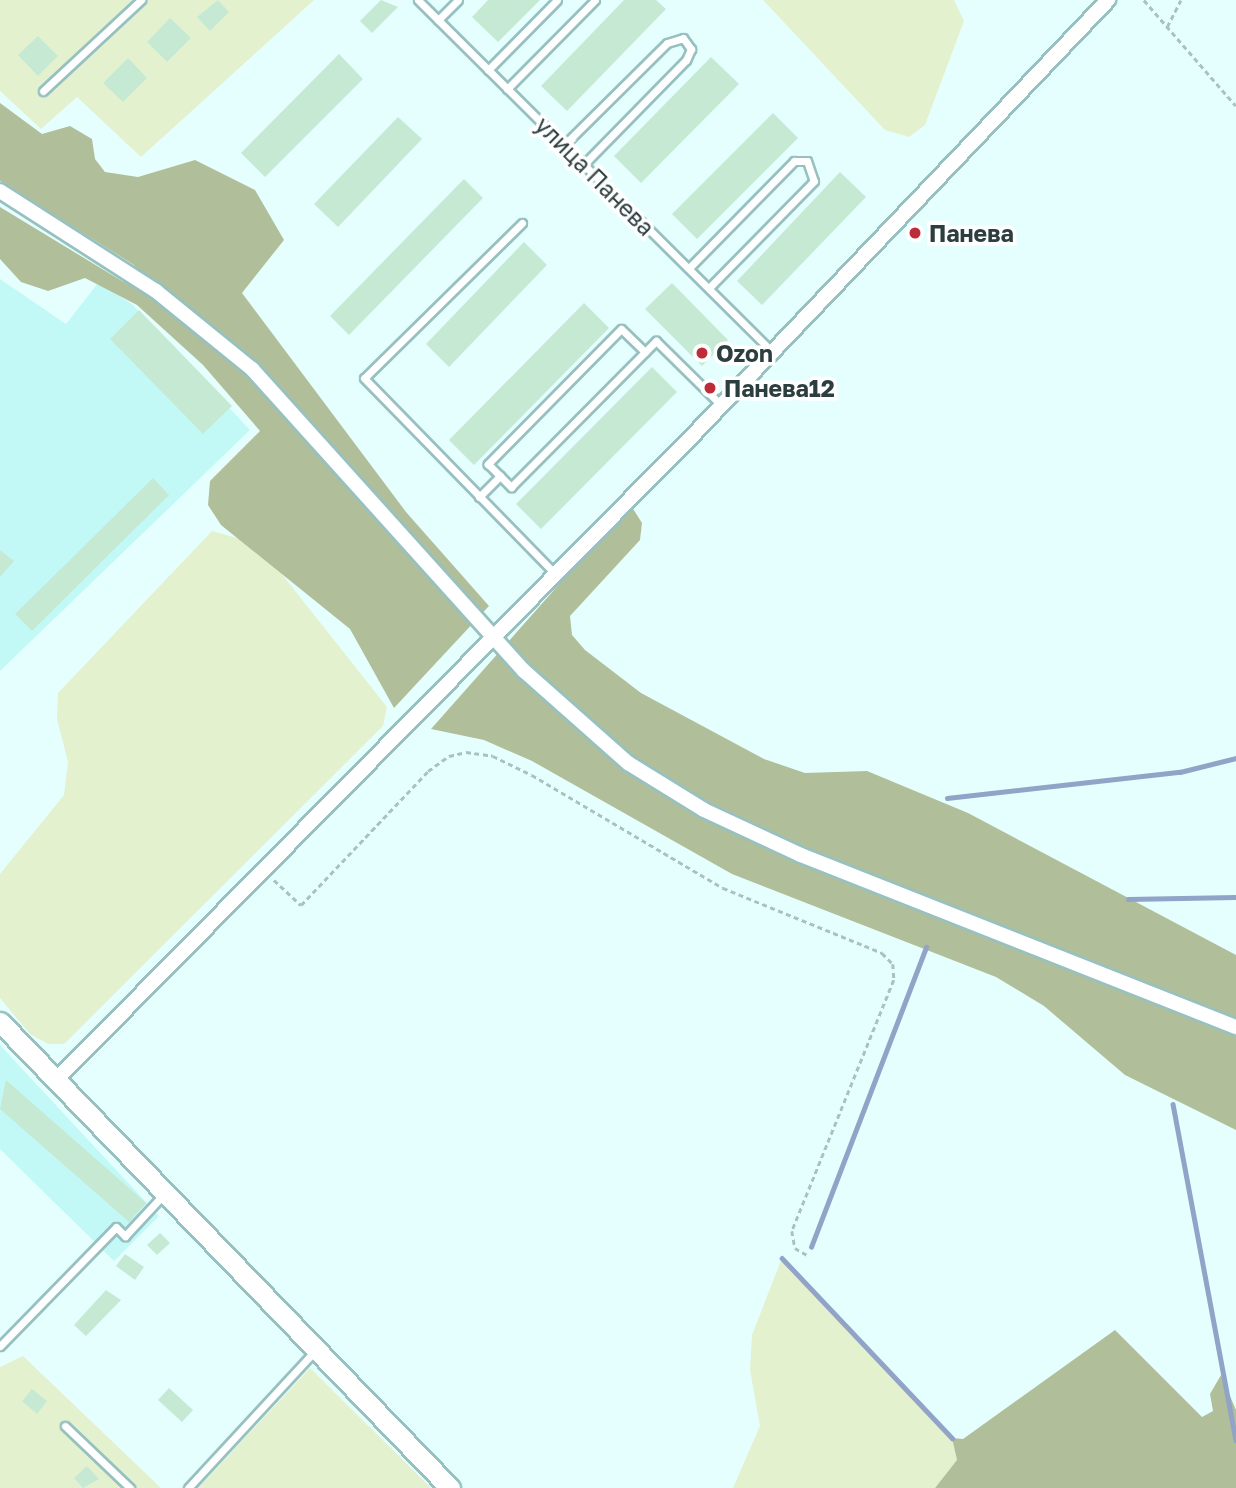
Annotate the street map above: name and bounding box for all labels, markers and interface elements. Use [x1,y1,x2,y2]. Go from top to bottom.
street label: улица Панева [530,111,660,241]
place label: Панева [929,219,1014,247]
marker: Панева [907,225,923,241]
place label: Ozon [716,339,773,367]
marker: Ozon [694,345,710,361]
place label: Панева12 [724,374,835,402]
marker: Панева12 [702,380,718,396]

